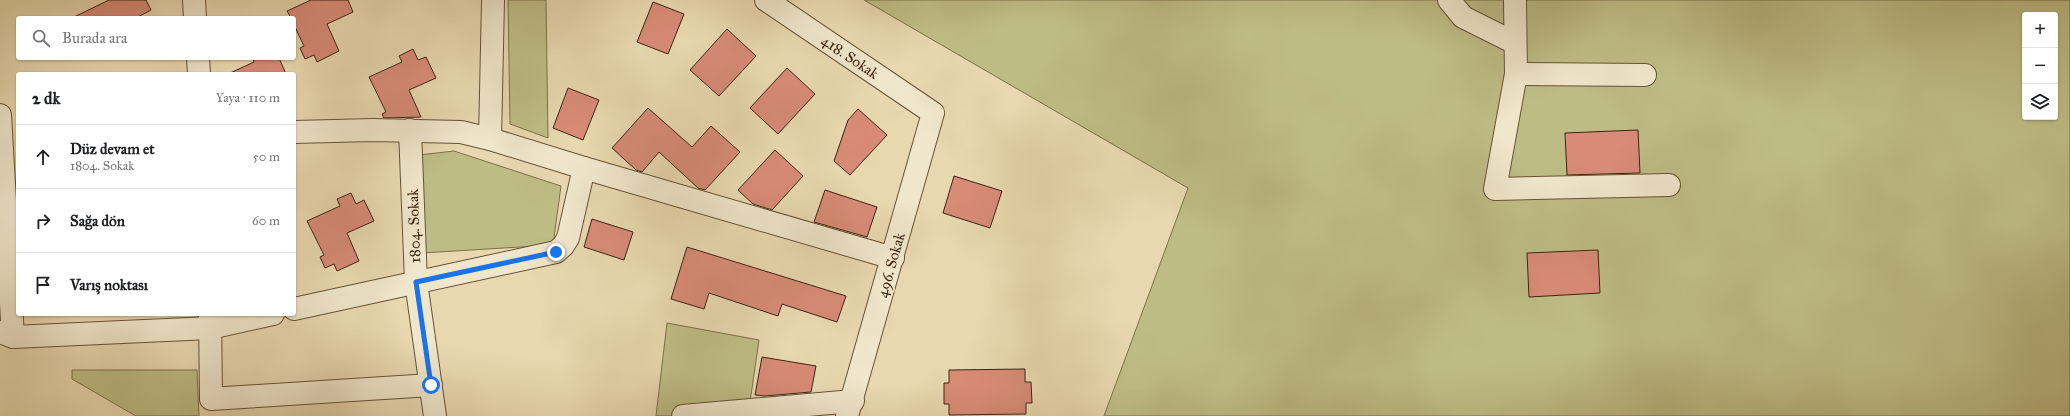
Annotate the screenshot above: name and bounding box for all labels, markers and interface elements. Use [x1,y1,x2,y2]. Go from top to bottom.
map controls [2022,12,2058,120]
button: + [2022,12,2058,48]
search box [16,16,296,60]
icon: search [30,27,52,49]
text: Burada ara [62,29,127,47]
street label: 418. Sokak [818,31,882,83]
button: − [2022,48,2058,84]
button: layers [2022,84,2058,120]
text: 2 dk [32,88,60,109]
text: Yaya · 110 m [216,90,280,106]
text: Düz devam et [70,140,155,158]
icon: ahead [32,146,54,168]
text: 50 m [253,149,280,165]
text: 1804. Sokak [70,158,134,174]
street label: 1804. Sokak [404,189,424,263]
icon: right [32,210,54,232]
text: Sağa dön [70,212,125,230]
text: 60 m [252,213,280,229]
street label: 496. Sokak [873,230,909,300]
route end [547,243,565,261]
icon: arrive [32,274,54,296]
text: Varış noktası [70,276,148,294]
route start [422,376,440,394]

